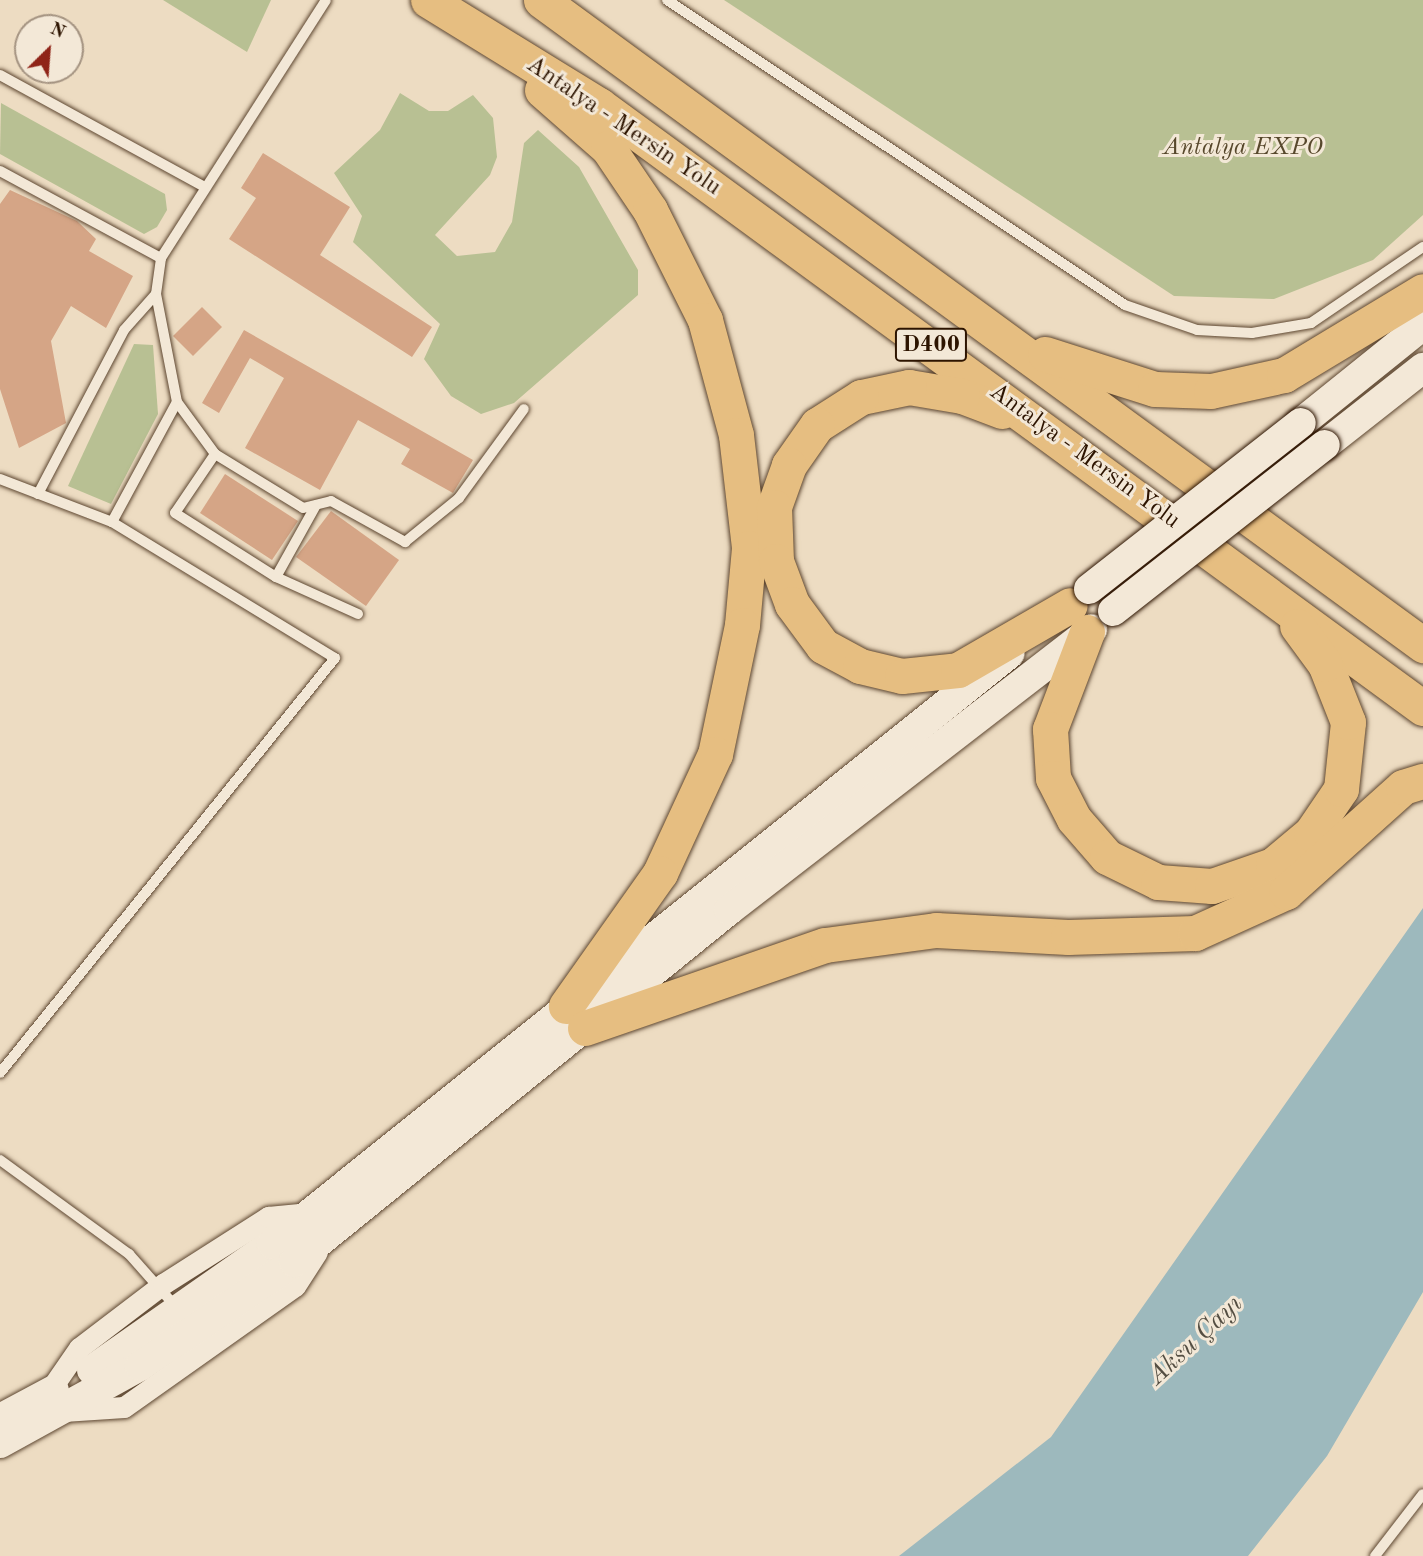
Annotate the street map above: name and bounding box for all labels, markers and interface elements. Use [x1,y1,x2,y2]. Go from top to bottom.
north arrow [14,14,84,84]
text: N [47,20,68,43]
street label: Antalya - Mersin Yolu [520,51,726,203]
park label: Antalya EXPO [1163,135,1323,163]
road number: D400 [894,326,968,364]
street label: Antalya - Mersin Yolu [983,378,1185,536]
water label: Aksu Çayı [1142,1289,1250,1393]

